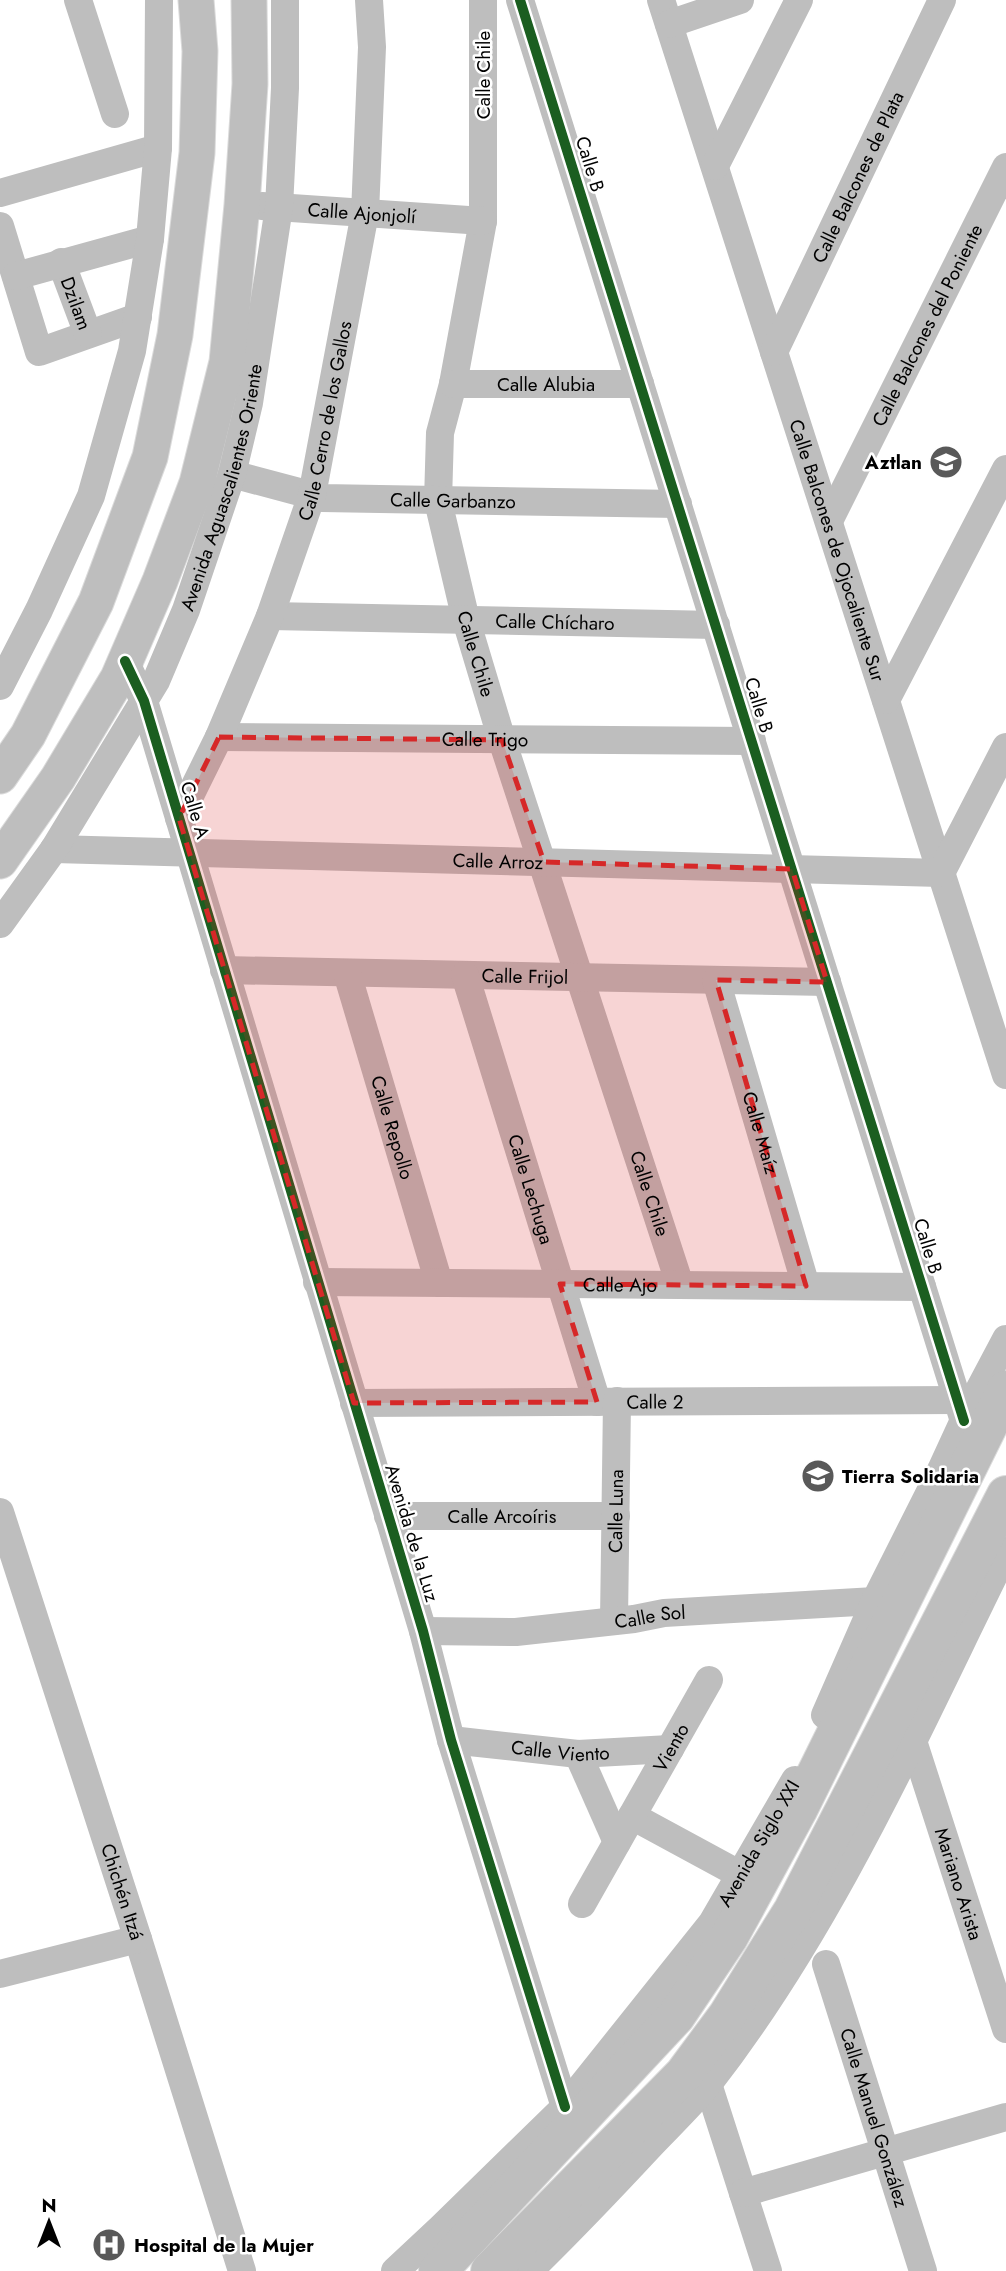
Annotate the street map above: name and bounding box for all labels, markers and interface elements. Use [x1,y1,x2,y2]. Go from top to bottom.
street label: Calle Chile [470,31,497,119]
street label: Calle Balcones de Plata [805,87,910,267]
street label: Calle B [569,133,611,195]
street label: Calle Ajonjolí [307,196,418,230]
street label: Calle Balcones del Poniente [865,219,989,431]
street label: Dzilam [54,273,99,334]
street label: Calle Cerro de los Gallos [291,318,358,524]
street label: Avenida Aguascalientes Oriente [173,362,268,614]
street label: Calle Alubia [497,371,595,398]
street label: Calle Balcones de Ojocaliente Sur [783,416,892,685]
school or university icon: Aztlan [927,443,965,481]
place label: Aztlan [864,449,922,476]
street label: Calle Garbanzo [390,486,516,515]
street label: Calle Chícharo [495,607,615,636]
street label: Calle Chile [451,608,502,700]
street label: Calle B [738,674,780,736]
street label: Calle Trigo [442,725,528,753]
street label: Calle A [173,778,217,843]
street label: Calle Arroz [452,846,544,876]
street label: Calle Frijol [481,962,568,990]
street label: Calle Repollo [365,1072,421,1183]
street label: Calle Maíz [736,1088,786,1177]
street label: Calle Lechuga [501,1131,561,1247]
street label: Calle Chile [624,1147,677,1240]
street label: Calle B [907,1215,949,1277]
street label: Calle Ajo [583,1271,657,1298]
street label: Calle 2 [626,1388,684,1415]
school or university icon: Tierra Solidaria [799,1457,837,1495]
street label: Avenida de la Luz [378,1461,446,1605]
place label: Tierra Solidaria [842,1463,979,1490]
street label: Calle Luna [601,1469,630,1553]
street label: Calle Arcoíris [448,1503,557,1530]
street label: Calle Sol [613,1598,686,1635]
street label: Viento [646,1718,695,1777]
street label: Calle Viento [510,1733,610,1768]
street label: Avenida Siglo XXI [711,1775,806,1912]
street label: Mariano Arista [928,1824,990,1943]
street label: Chichén Itzá [95,1840,151,1943]
street label: Calle Manuel González [834,2025,916,2211]
north arrow [14,2187,84,2257]
text: N [41,2192,57,2219]
hospital icon: Hospital de la Mujer [90,2226,128,2264]
place label: Hospital de la Mujer [134,2232,314,2259]

